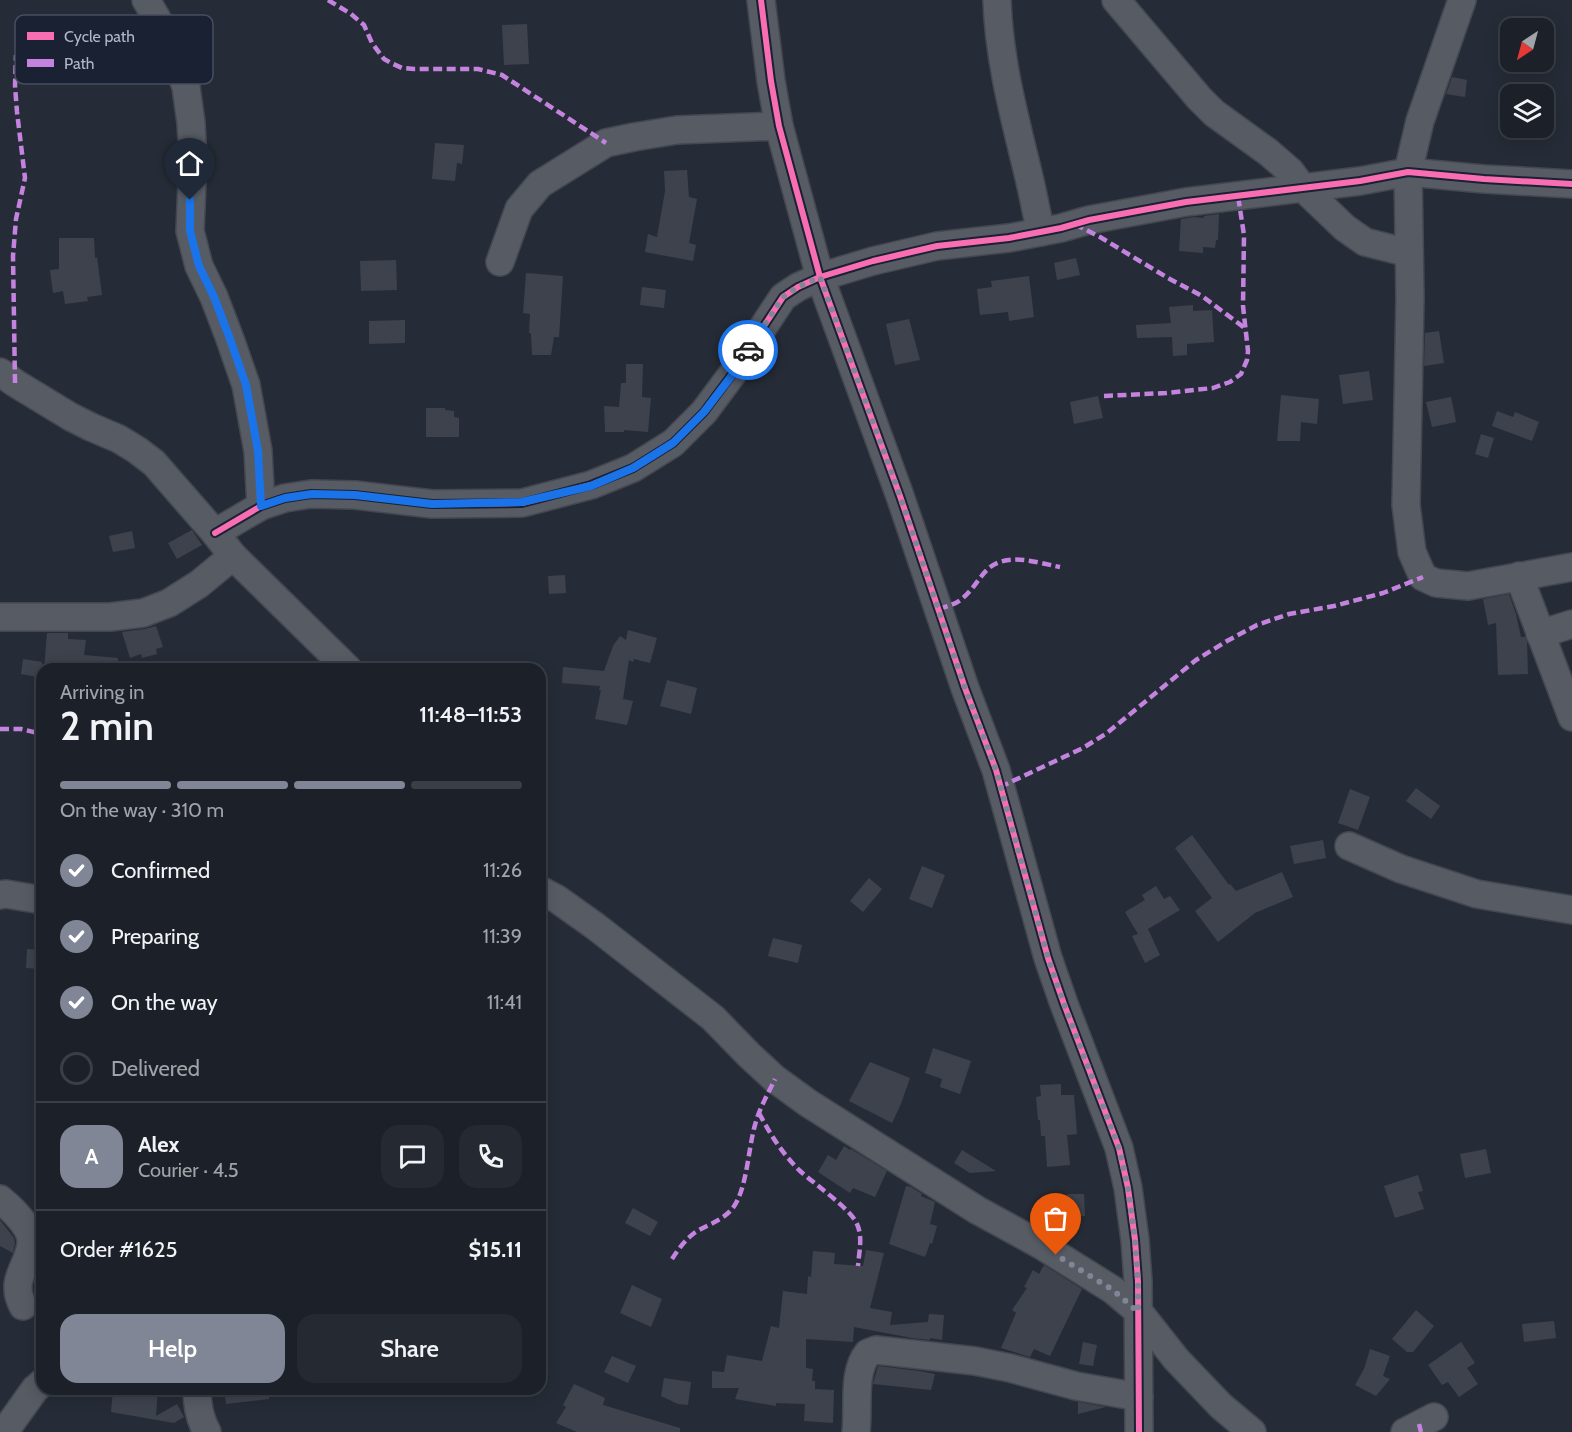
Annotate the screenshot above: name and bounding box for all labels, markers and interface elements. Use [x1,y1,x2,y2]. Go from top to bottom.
legend [15,15,213,84]
north arrow [1500,18,1554,72]
map controls [1500,18,1554,138]
text: Cycle path [64,27,135,46]
text: Path [64,54,95,73]
button: layers [1500,84,1554,138]
pin [164,138,215,200]
icon: home [173,147,206,180]
courier [718,320,778,380]
icon: car [732,334,765,367]
text: Arriving in [60,680,144,704]
text: 11:48–11:53 [419,701,522,728]
text: 2 min [60,702,154,750]
text: On the way · 310 m [60,798,224,822]
icon: check [60,854,93,887]
text: Confirmed [111,857,210,884]
text: 11:26 [483,858,522,882]
icon: check [60,920,93,953]
text: Preparing [111,923,199,950]
text: 11:39 [483,924,522,948]
icon: check [60,986,93,1019]
text: On the way [111,989,218,1016]
text: 11:41 [487,990,522,1014]
text: Delivered [111,1055,200,1082]
button: chat [381,1125,444,1188]
button: phone [459,1125,522,1188]
text: Alex [138,1131,179,1158]
text: A [85,1143,98,1170]
text: Courier · 4.5 [138,1158,239,1182]
pin [1030,1193,1081,1255]
icon: bag [1039,1202,1072,1235]
text: Order #1625 [60,1236,177,1263]
text: $15.11 [469,1236,522,1263]
button: Help [60,1314,285,1383]
button: Share [297,1314,522,1383]

